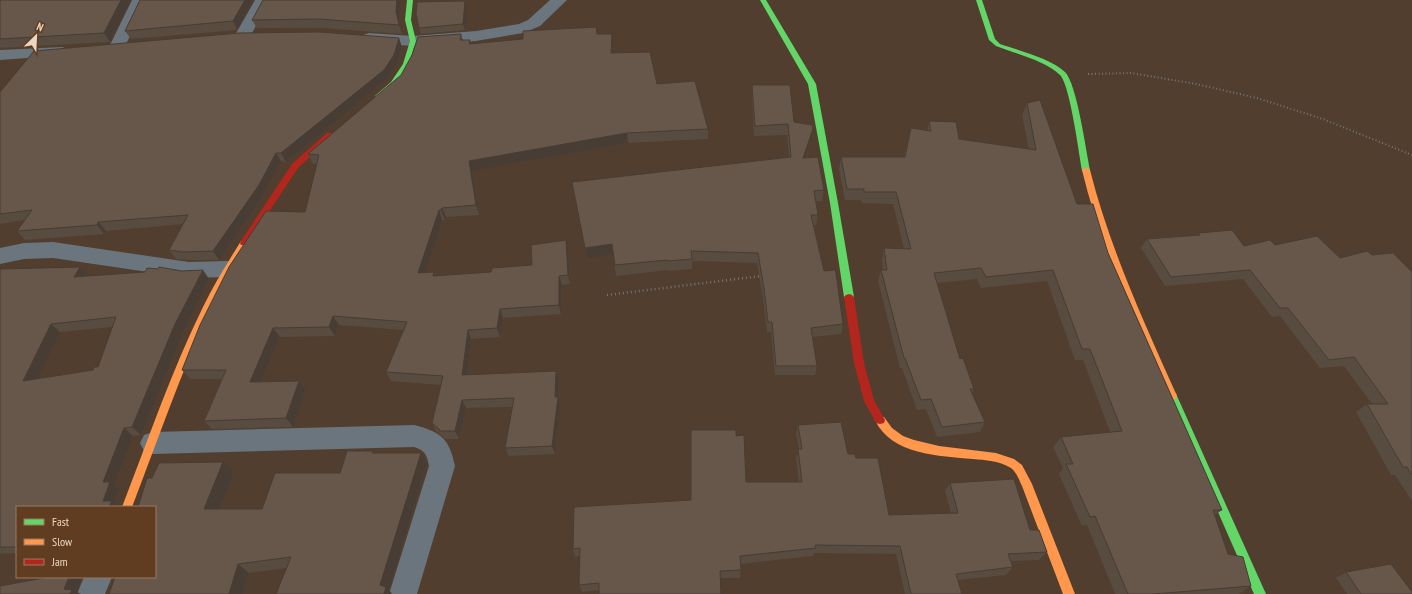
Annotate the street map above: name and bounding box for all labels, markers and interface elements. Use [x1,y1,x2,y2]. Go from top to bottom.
north arrow [16,16,56,56]
text: N [35,19,46,34]
legend [16,506,156,578]
text: Fast [52,514,70,529]
text: Slow [52,534,73,549]
text: Jam [51,554,68,569]

